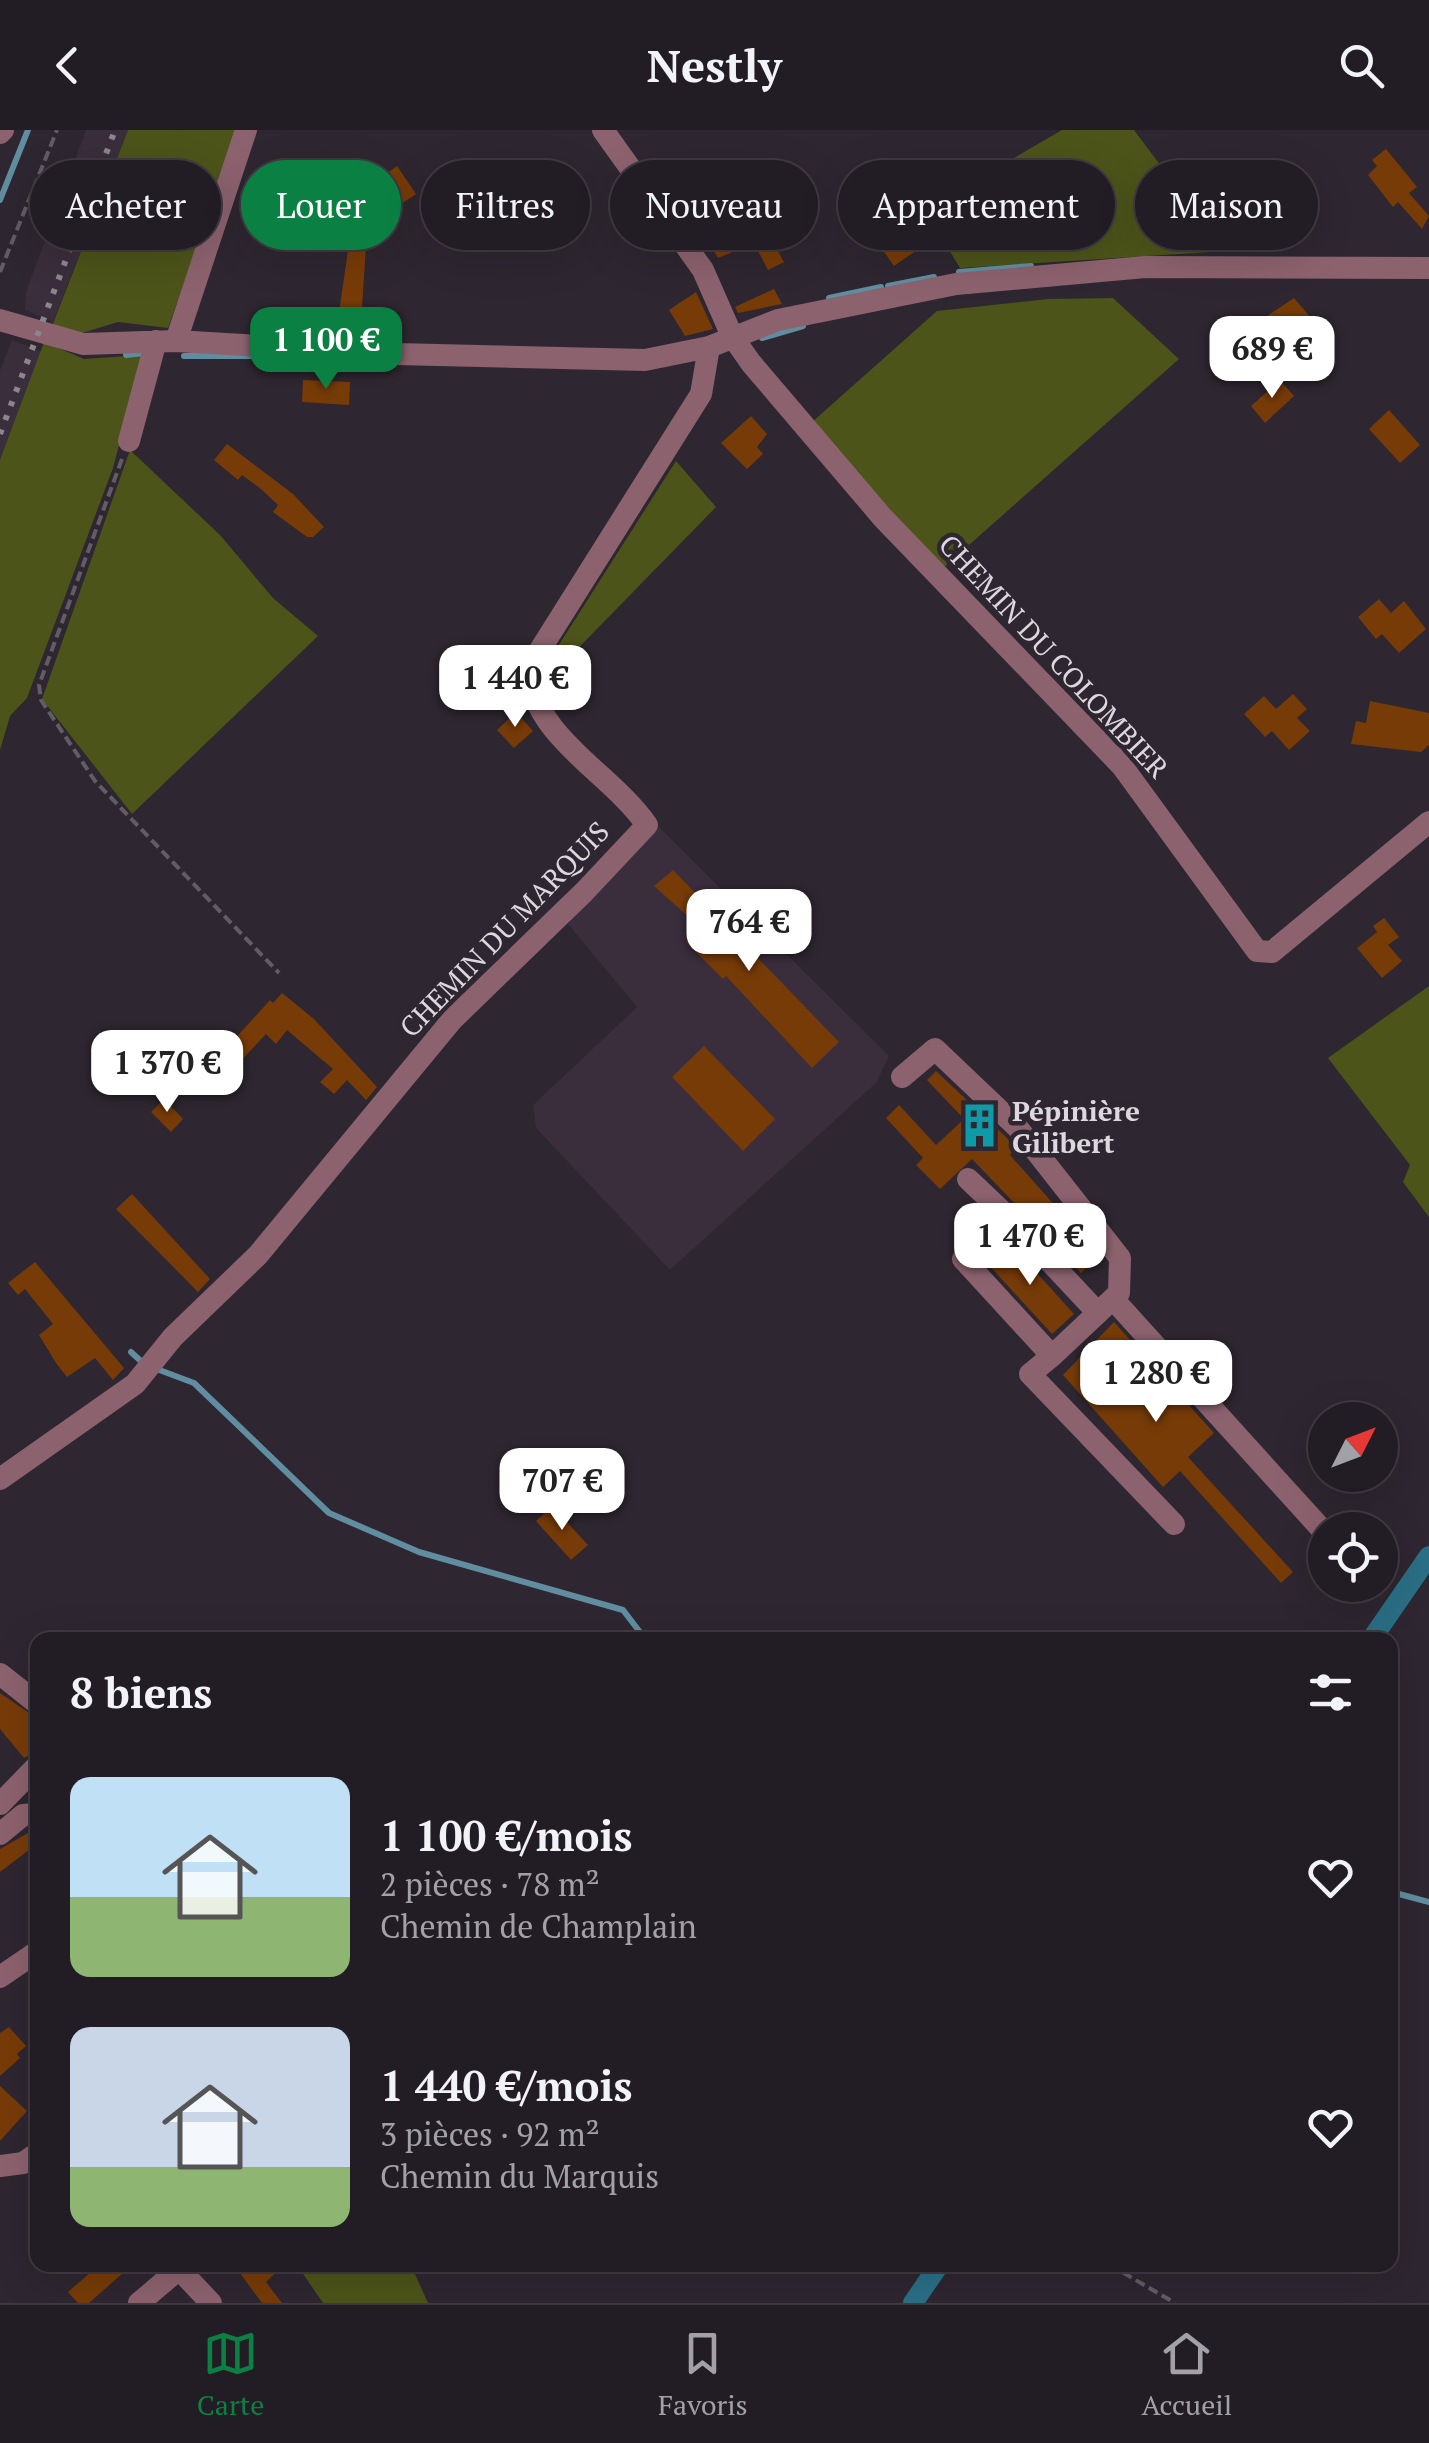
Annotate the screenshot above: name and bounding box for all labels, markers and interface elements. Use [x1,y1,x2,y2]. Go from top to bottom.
text: Nestly [647,35,782,95]
icon: back [40,38,95,93]
icon: search [1334,38,1389,93]
chip: Acheter [30,160,221,250]
chip: Louer [241,160,401,250]
chip: Filtres [421,160,590,250]
chip: Nouveau [610,160,818,250]
chip: Appartement [838,160,1115,250]
chip: Maison [1135,160,1318,250]
pin: 1 100 € [234,307,418,392]
pin: 689 € [1202,316,1342,401]
text: 1 100 € [272,318,380,360]
text: 689 € [1232,327,1312,369]
street label: CHEMIN DU COLOMBIER [931,526,1177,786]
pin: 1 440 € [423,645,607,730]
text: 1 440 € [461,656,569,698]
street label: CHEMIN DU MARQUIS [391,813,617,1045]
pin: 764 € [679,889,819,974]
text: 764 € [709,900,789,942]
pin: 1 370 € [75,1030,259,1115]
text: 1 370 € [113,1041,221,1083]
place label: Pépinière Gilibert [1012,1092,1140,1161]
building icon: Pépinière Gilibert [955,1102,1003,1150]
pin: 1 470 € [938,1203,1122,1288]
text: 1 470 € [976,1214,1084,1256]
pin: 1 280 € [1064,1340,1248,1425]
text: 1 280 € [1102,1351,1210,1393]
north arrow [1308,1402,1398,1492]
map controls [1308,1402,1398,1602]
pin: 707 € [492,1448,632,1533]
text: 707 € [522,1459,602,1501]
button: locate [1308,1512,1398,1602]
text: 8 biens [70,1664,212,1720]
icon: filters [1303,1665,1358,1720]
text: 1 100 €/mois [380,1807,632,1863]
icon: home [150,1817,270,1937]
icon: heart [1303,1850,1358,1905]
text: 2 pièces · 78 m² [380,1863,600,1905]
text: Chemin de Champlain [380,1905,697,1947]
text: 1 440 €/mois [380,2057,632,2113]
icon: home [150,2067,270,2187]
icon: heart [1303,2100,1358,2155]
text: 3 pièces · 92 m² [380,2113,600,2155]
text: Chemin du Marquis [380,2155,659,2197]
tab: Carte [197,2326,264,2423]
tab: Favoris [658,2326,748,2423]
tab: Accueil [1141,2326,1232,2423]

